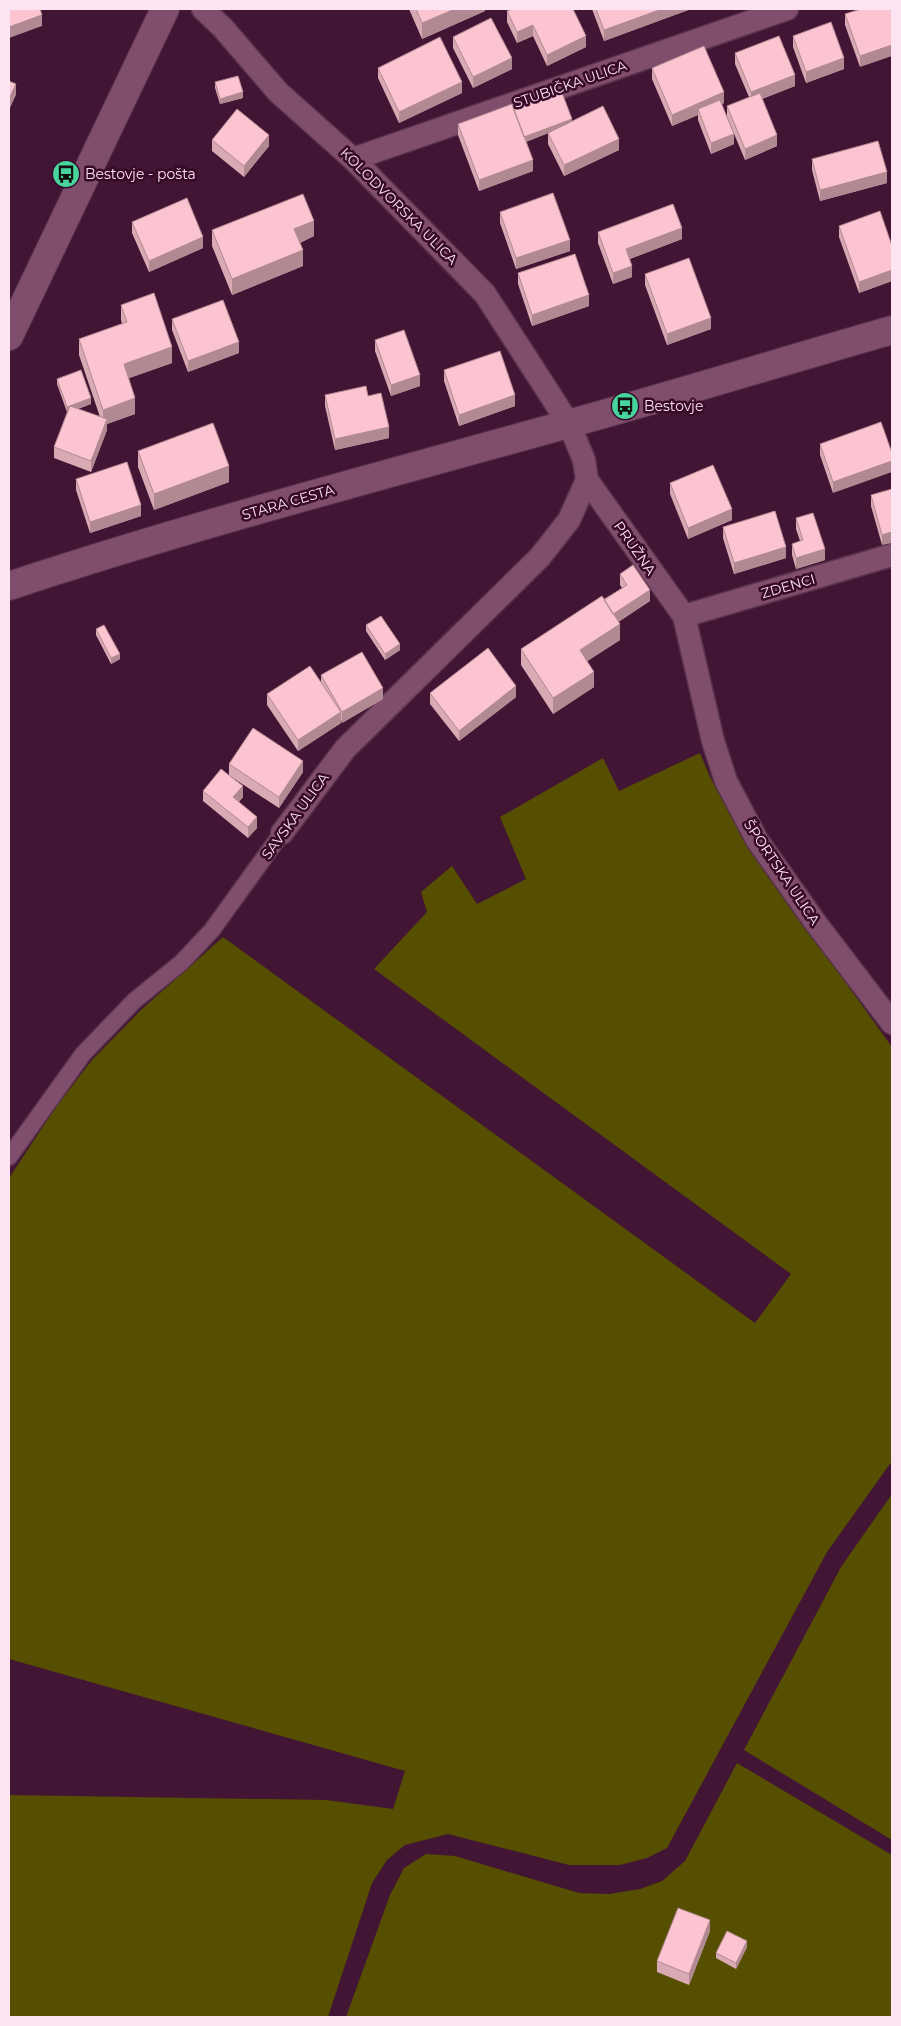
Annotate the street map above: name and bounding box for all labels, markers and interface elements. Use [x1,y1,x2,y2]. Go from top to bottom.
street label: STUBIČKA ULICA [511,56,630,112]
street label: KOLODVORSKA ULICA [337,144,462,269]
bus stop icon: Bestovje - pošta [51,159,81,189]
place label: Bestovje - pošta [85,165,196,183]
bus stop icon: Bestovje [610,391,640,421]
place label: Bestovje [644,397,703,415]
street label: STARA CESTA [240,480,337,524]
street label: PRUŽNA [610,518,661,579]
street label: ZDENCI [759,570,817,602]
street label: SAVSKA ULICA [257,768,333,863]
street label: ŠPORTSKA ULICA [740,816,825,929]

